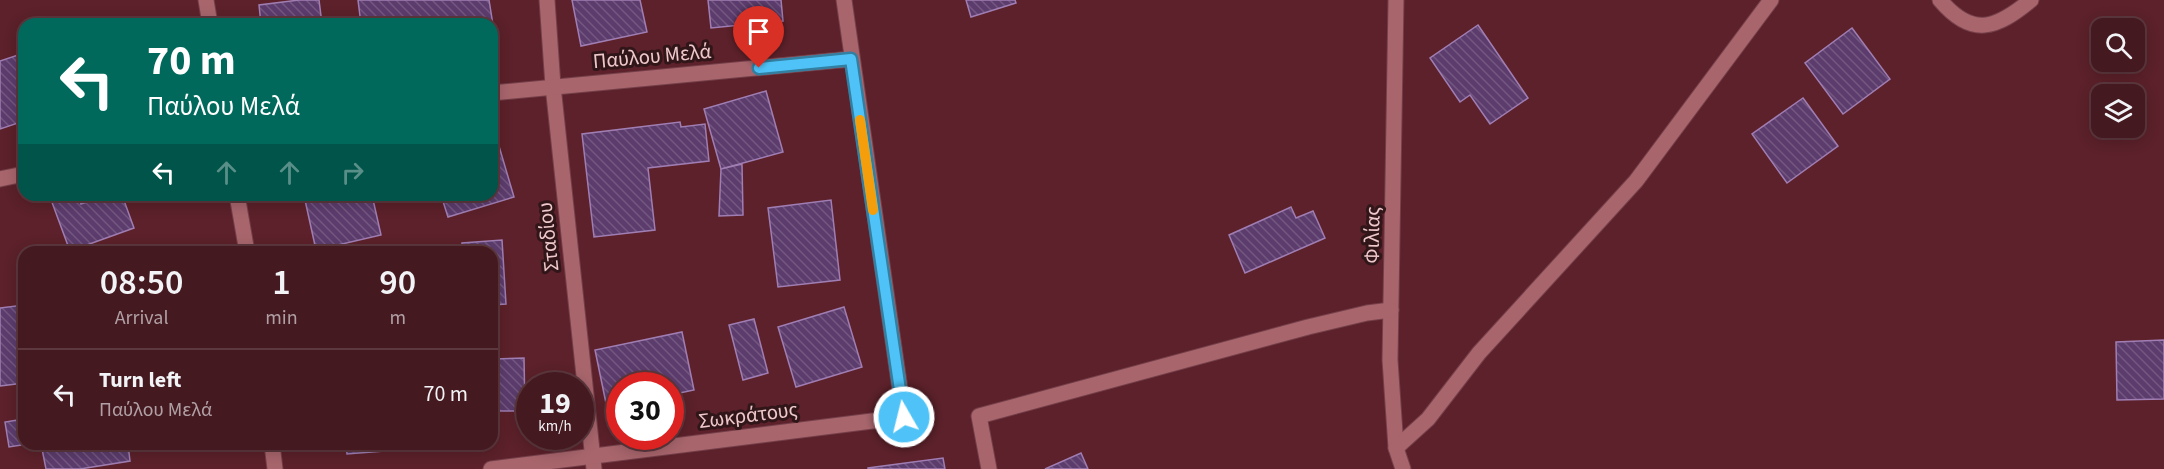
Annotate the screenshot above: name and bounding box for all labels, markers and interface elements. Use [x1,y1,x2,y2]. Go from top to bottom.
pin [733,6,784,68]
icon: arrive [742,15,775,48]
map controls [2091,18,2145,138]
button: search [2091,18,2145,72]
text: 70 m [147,31,236,91]
street label: Παύλου Μελά [592,36,713,76]
icon: left [48,42,126,120]
button: layers [2091,84,2145,138]
text: Παύλου Μελά [147,87,300,126]
icon: left [147,156,180,189]
icon: ahead [210,156,243,189]
icon: ahead [273,156,306,189]
icon: right [336,156,369,189]
street label: Σταδίου [529,201,567,273]
street label: Φιλίας [1357,206,1387,264]
text: 08:50 [100,257,183,308]
text: 1 [272,257,291,308]
text: 90 [379,257,416,308]
text: Arrival [115,304,168,332]
text: min [265,304,298,332]
text: m [390,304,406,332]
text: Turn left [99,364,181,396]
speed limit sign: 30 [606,372,684,450]
icon: left [48,378,81,411]
text: 70 m [423,378,468,410]
text: 19 [539,382,571,425]
position arrow [872,385,936,449]
street label: Σωκράτους [697,394,799,436]
text: Παύλου Μελά [99,396,212,424]
text: km/h [538,416,572,437]

